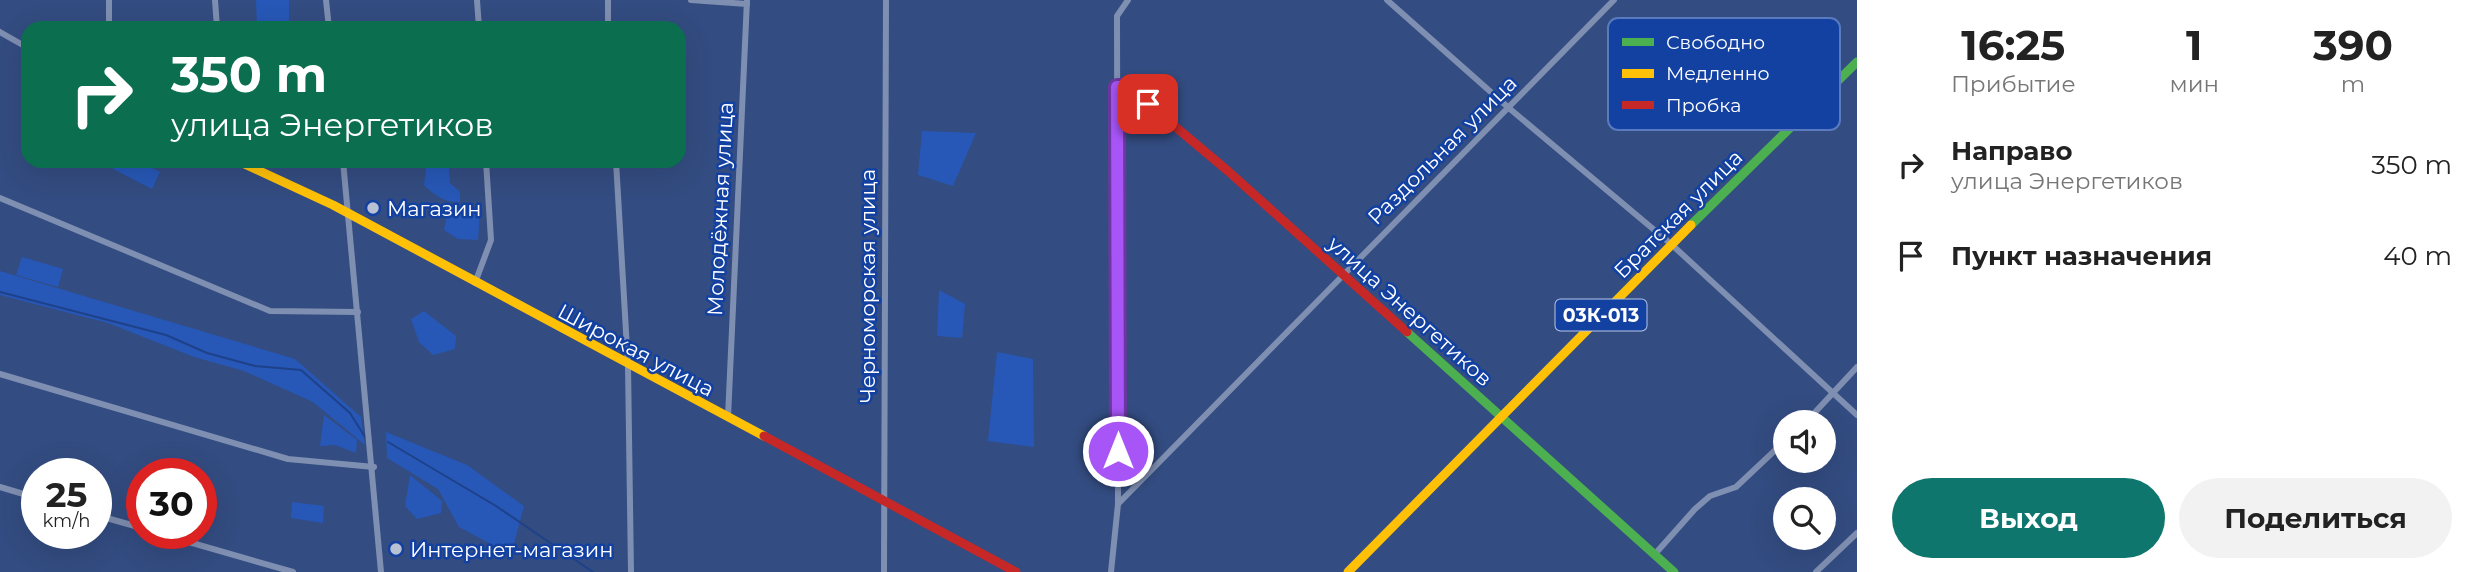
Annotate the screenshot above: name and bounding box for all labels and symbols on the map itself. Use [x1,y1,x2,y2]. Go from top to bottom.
legend [1608,18,1840,130]
text: Свободно [1666,31,1765,54]
text: Медленно [1666,62,1770,85]
street label: Раздольная улица [1362,70,1522,230]
pin [1118,74,1178,134]
text: Пробка [1666,94,1741,117]
street label: Молодёжная улица [702,102,738,316]
street label: Братская улица [1609,145,1747,283]
street label: Черноморская улица [855,169,880,403]
place label: Магазин [387,196,482,221]
marker: Магазин [365,200,381,216]
street label: улица Энергетиков [1322,230,1497,391]
street label: Широкая улица [554,298,718,402]
road number: 03К-013 [1556,300,1646,330]
position arrow [1081,414,1155,488]
speed limit sign: 30 [126,458,217,549]
place label: Интернет-магазин [410,537,613,562]
marker: Интернет-магазин [388,541,404,557]

